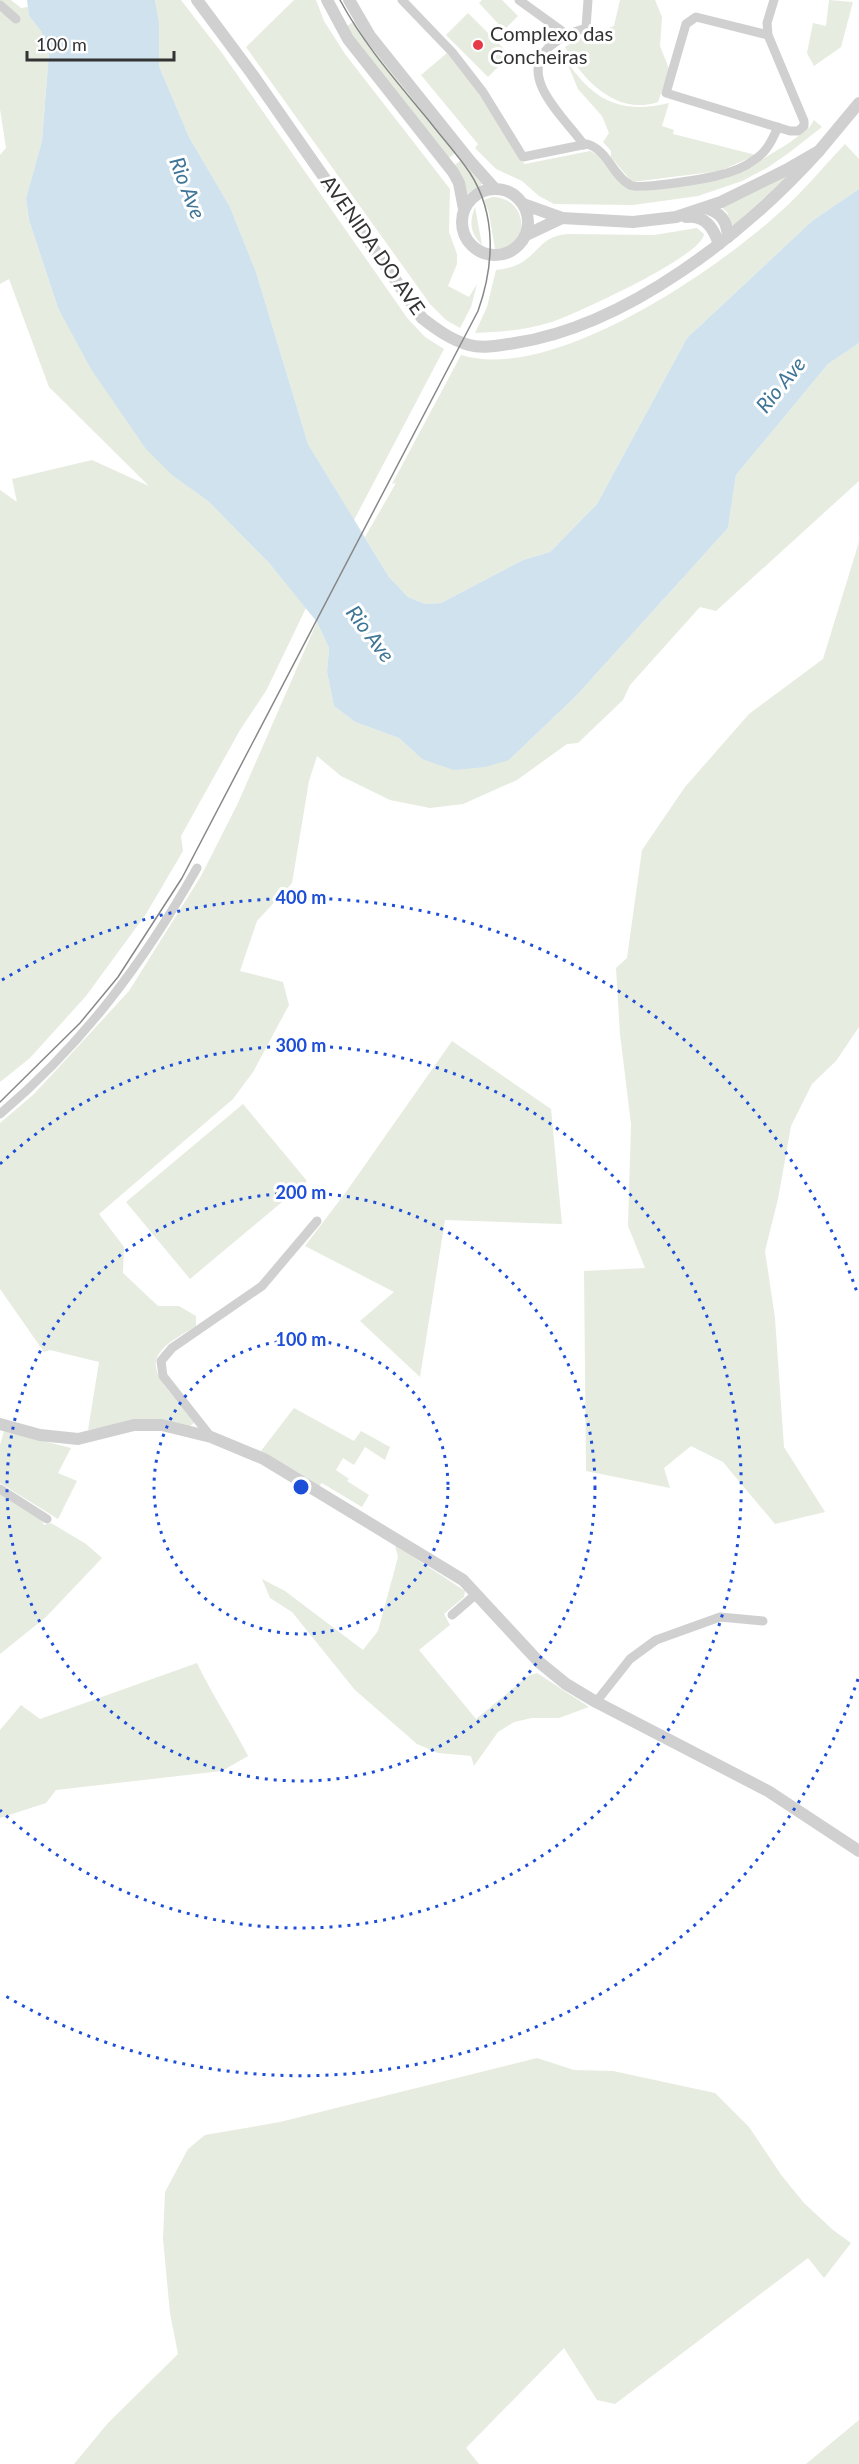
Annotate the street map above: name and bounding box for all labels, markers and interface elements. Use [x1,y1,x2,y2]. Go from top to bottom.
place label: Complexo das Concheiras [490,21,613,68]
scale bar [27,24,174,62]
text: 100 m [36,33,87,55]
marker: Complexo das Concheiras [471,38,485,52]
water label: Rio Ave [165,153,212,222]
street label: AVENIDA DO AVE [317,170,431,319]
water label: Rio Ave [750,351,810,417]
water label: Rio Ave [342,600,401,666]
text: 400 m [276,886,326,908]
text: 300 m [276,1034,326,1056]
text: 200 m [276,1181,326,1203]
text: 100 m [276,1328,326,1350]
centre of rings [291,1477,311,1497]

